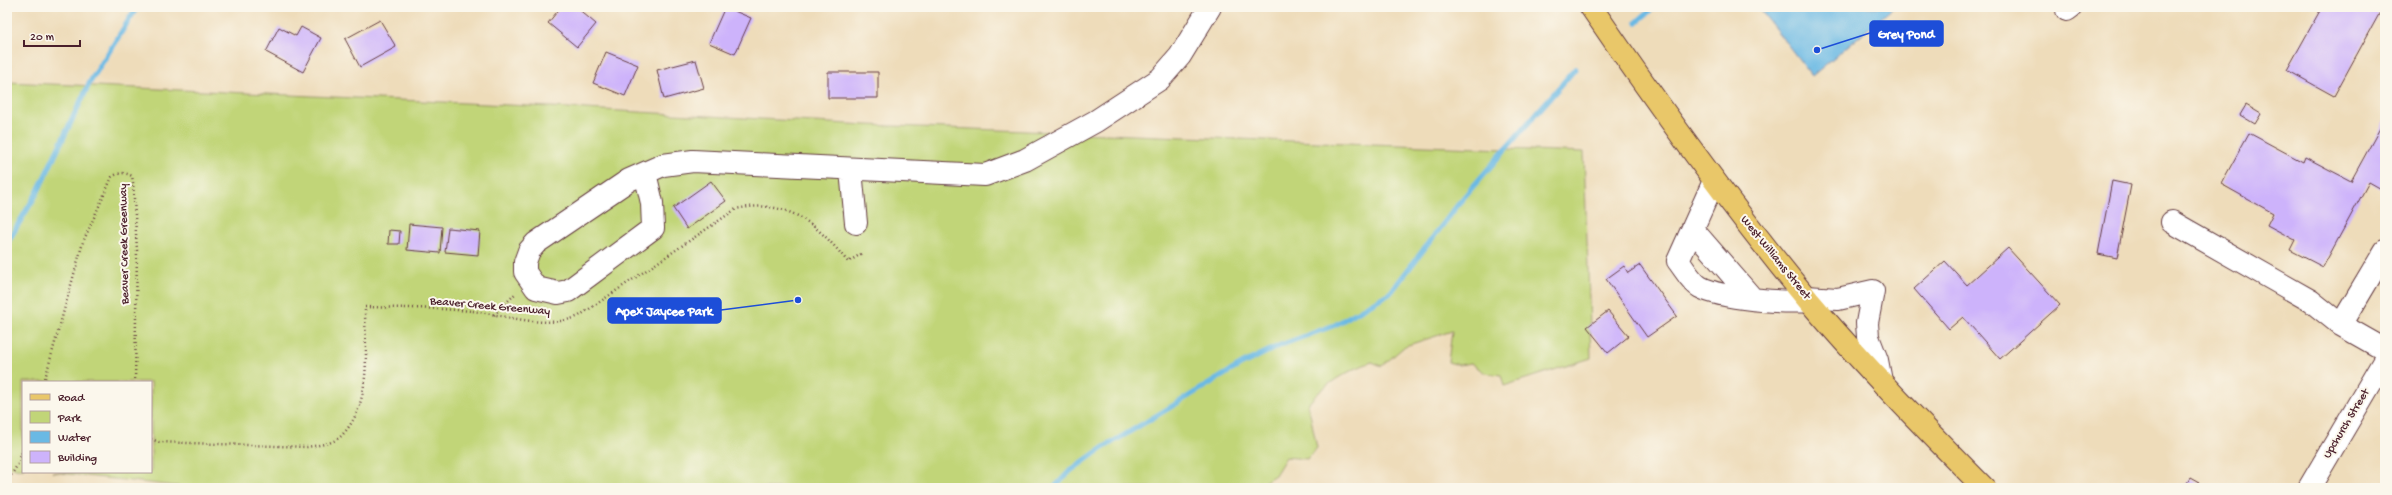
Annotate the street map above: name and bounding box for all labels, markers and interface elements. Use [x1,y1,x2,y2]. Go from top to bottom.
callout: Grey Pond [1870,21,1943,46]
scale bar [24,22,80,48]
text: Grey Pond [1878,28,1936,43]
text: 20 m [30,31,55,45]
street label: Beaver Creek Greenway [117,183,133,305]
street label: West Williams Street [1737,213,1814,304]
street label: Beaver Creek Greenway [428,295,551,319]
callout: Apex Jaycee Park [608,298,721,323]
text: Apex Jaycee Park [615,305,715,321]
legend [22,381,152,473]
street label: Upchurch Street [2321,386,2374,461]
text: Road [58,392,85,406]
text: Park [57,412,83,426]
text: Water [58,432,92,446]
text: Building [57,452,97,466]

